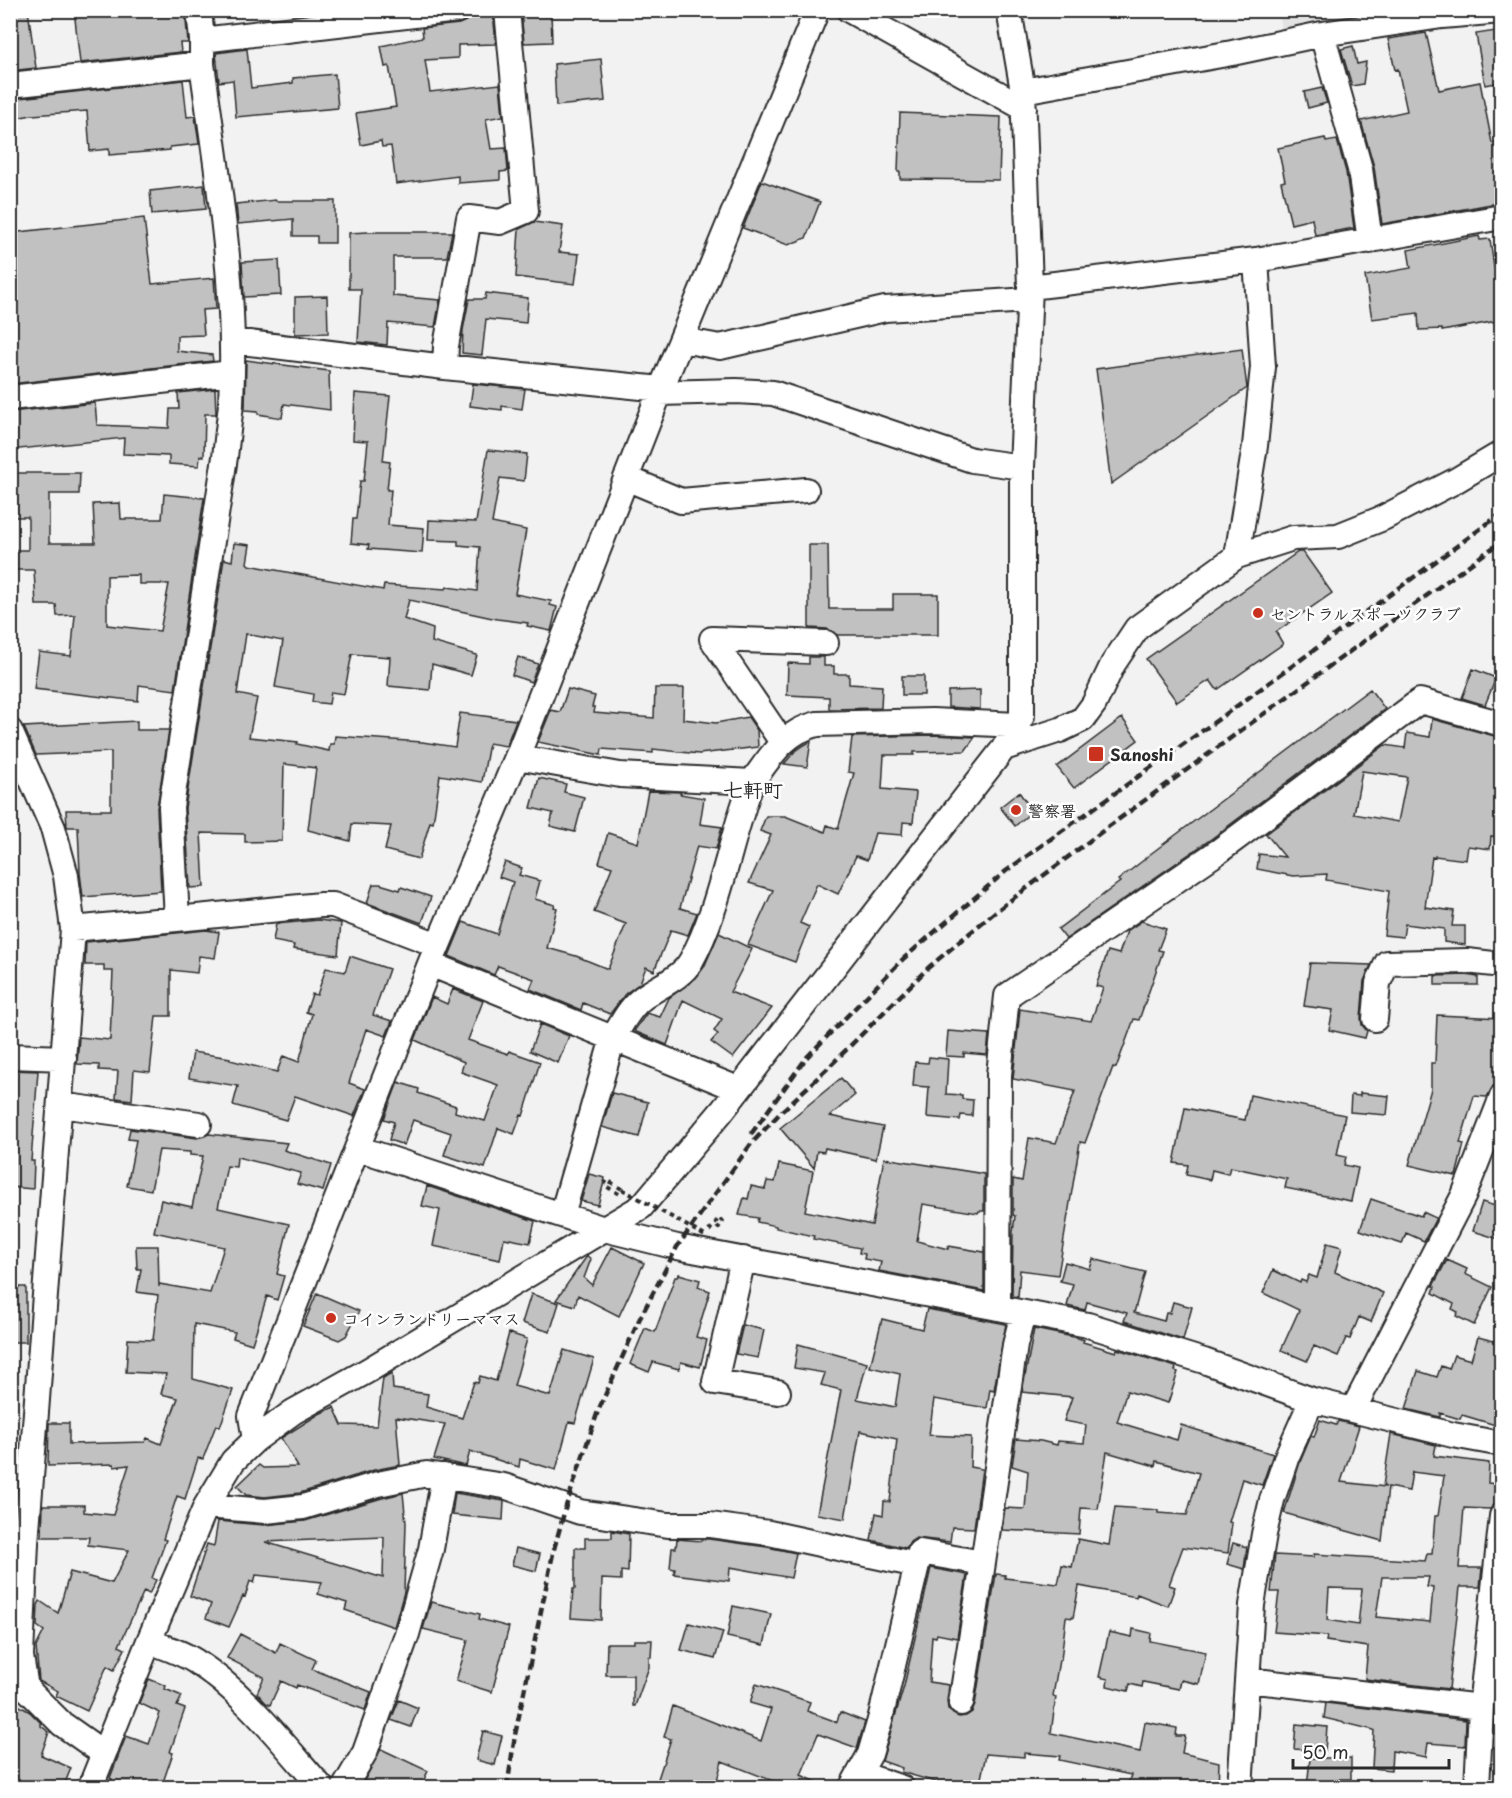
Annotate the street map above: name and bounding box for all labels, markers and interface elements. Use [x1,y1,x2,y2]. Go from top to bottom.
place label: セントラルスポーツクラブ [1270,601,1461,625]
marker: セントラルスポーツクラブ [1251,606,1265,620]
place label: Sanoshi [1110,742,1173,766]
marker: Sanoshi [1087,745,1105,763]
district label: 七軒町 [723,774,783,804]
place label: 警察署 [1028,798,1076,822]
marker: 警察署 [1009,803,1023,817]
place label: コインランドリーママス [343,1306,520,1330]
marker: コインランドリーママス [324,1311,338,1325]
scale bar [1293,1732,1449,1770]
text: 50 m [1302,1738,1349,1765]

